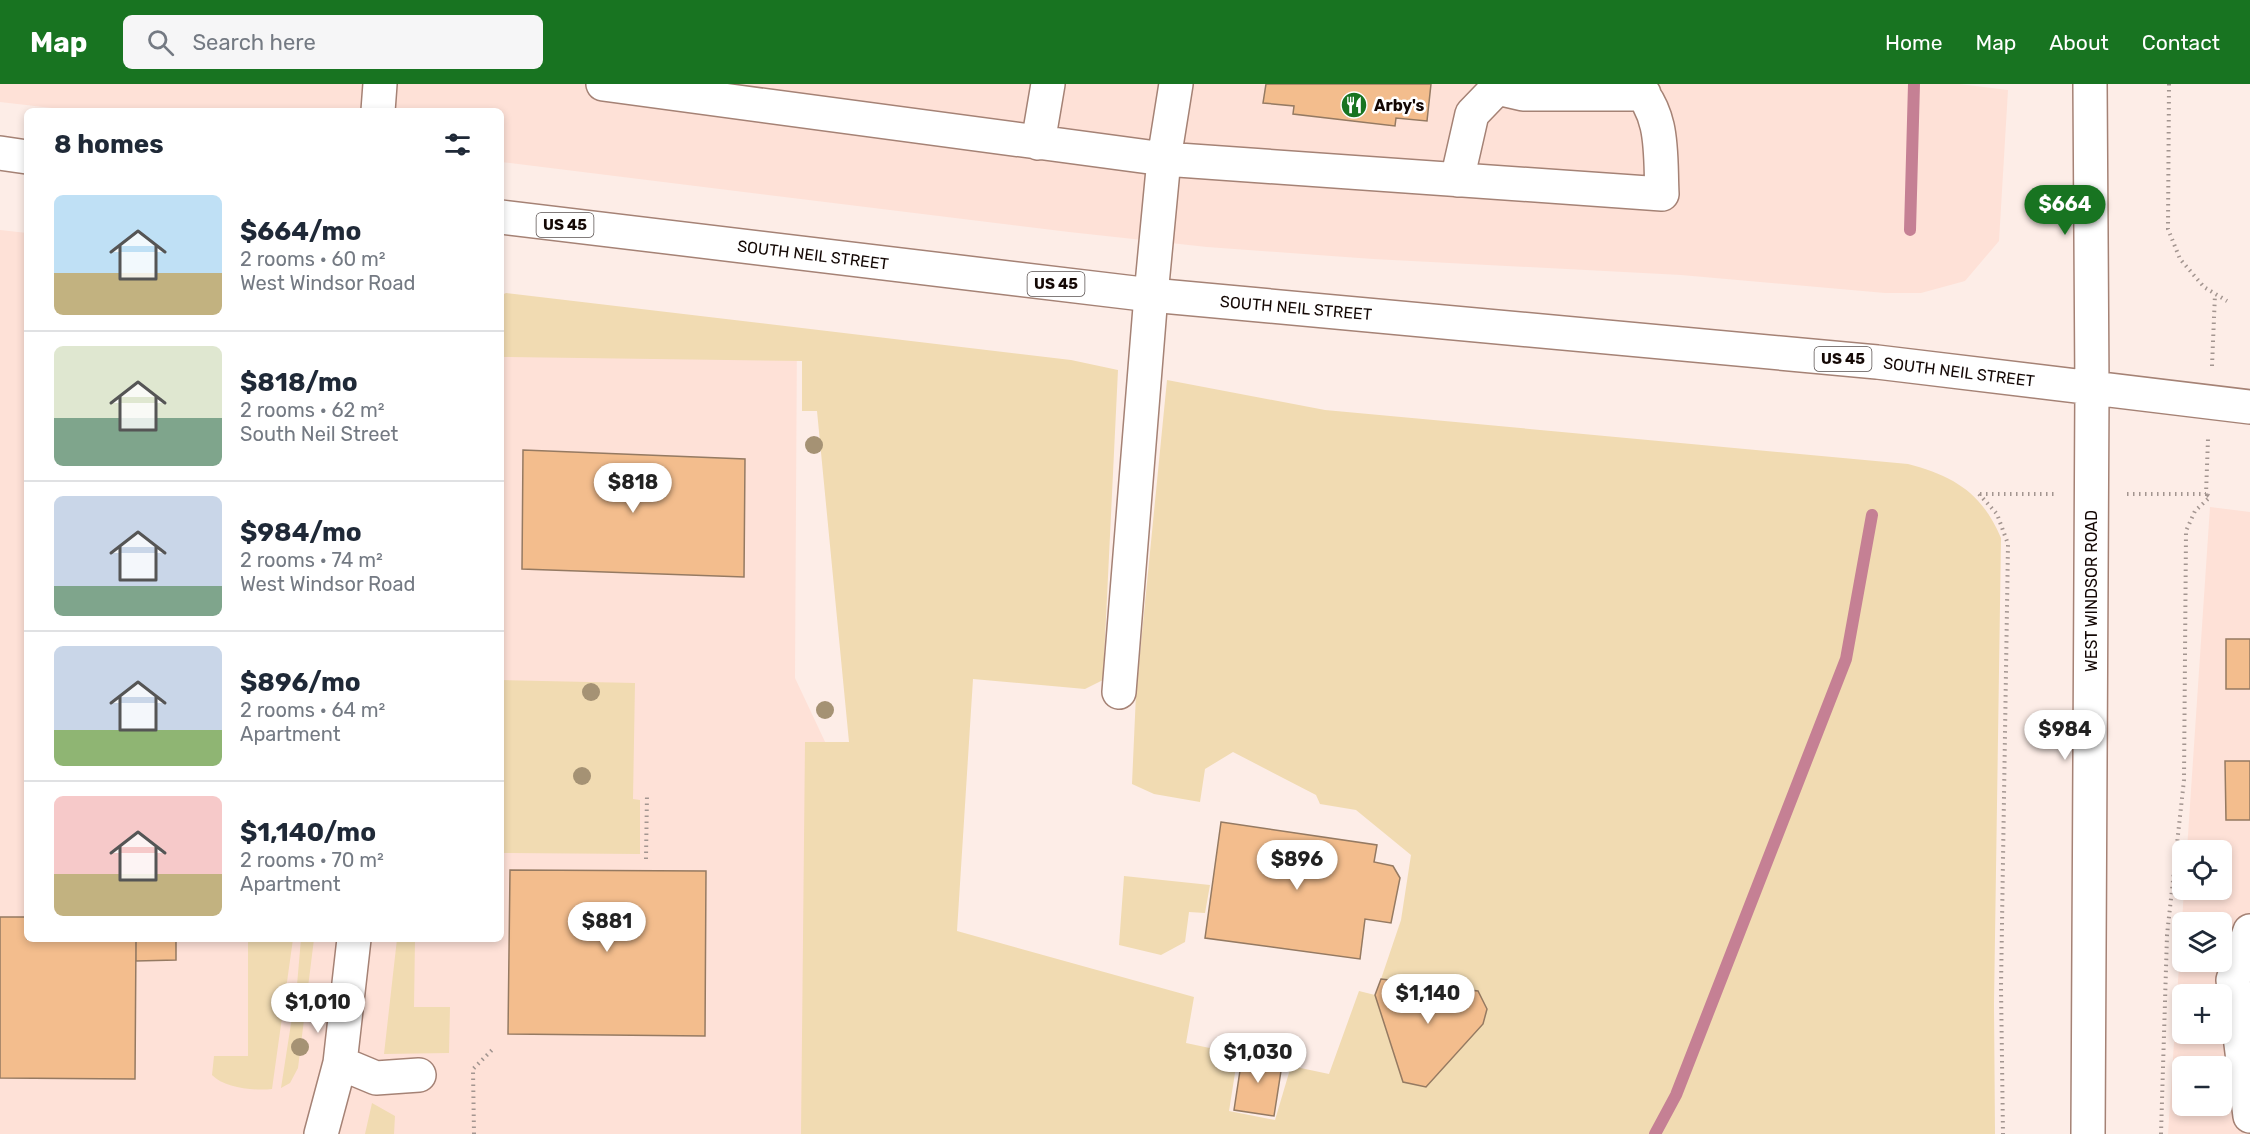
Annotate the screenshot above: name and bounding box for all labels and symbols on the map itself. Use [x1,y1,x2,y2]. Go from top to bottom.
restaurant icon: Arby's [1339,90,1369,120]
place label: Arby's [1374,96,1425,115]
pin: $664 [2029,185,2101,236]
road number: US 45 [536,213,594,237]
street label: SOUTH NEIL STREET [736,236,890,274]
road number: US 45 [1028,272,1084,296]
street label: SOUTH NEIL STREET [1219,292,1373,324]
road number: US 45 [1814,347,1872,371]
street label: SOUTH NEIL STREET [1882,353,2036,391]
pin: $818 [597,463,669,514]
street label: WEST WINDSOR ROAD [2082,510,2101,672]
pin: $984 [2029,710,2101,761]
pin: $896 [1261,840,1333,891]
pin: $881 [571,902,643,953]
pin: $1,140 [1379,974,1477,1025]
pin: $1,010 [269,983,367,1034]
pin: $1,030 [1209,1033,1307,1084]

